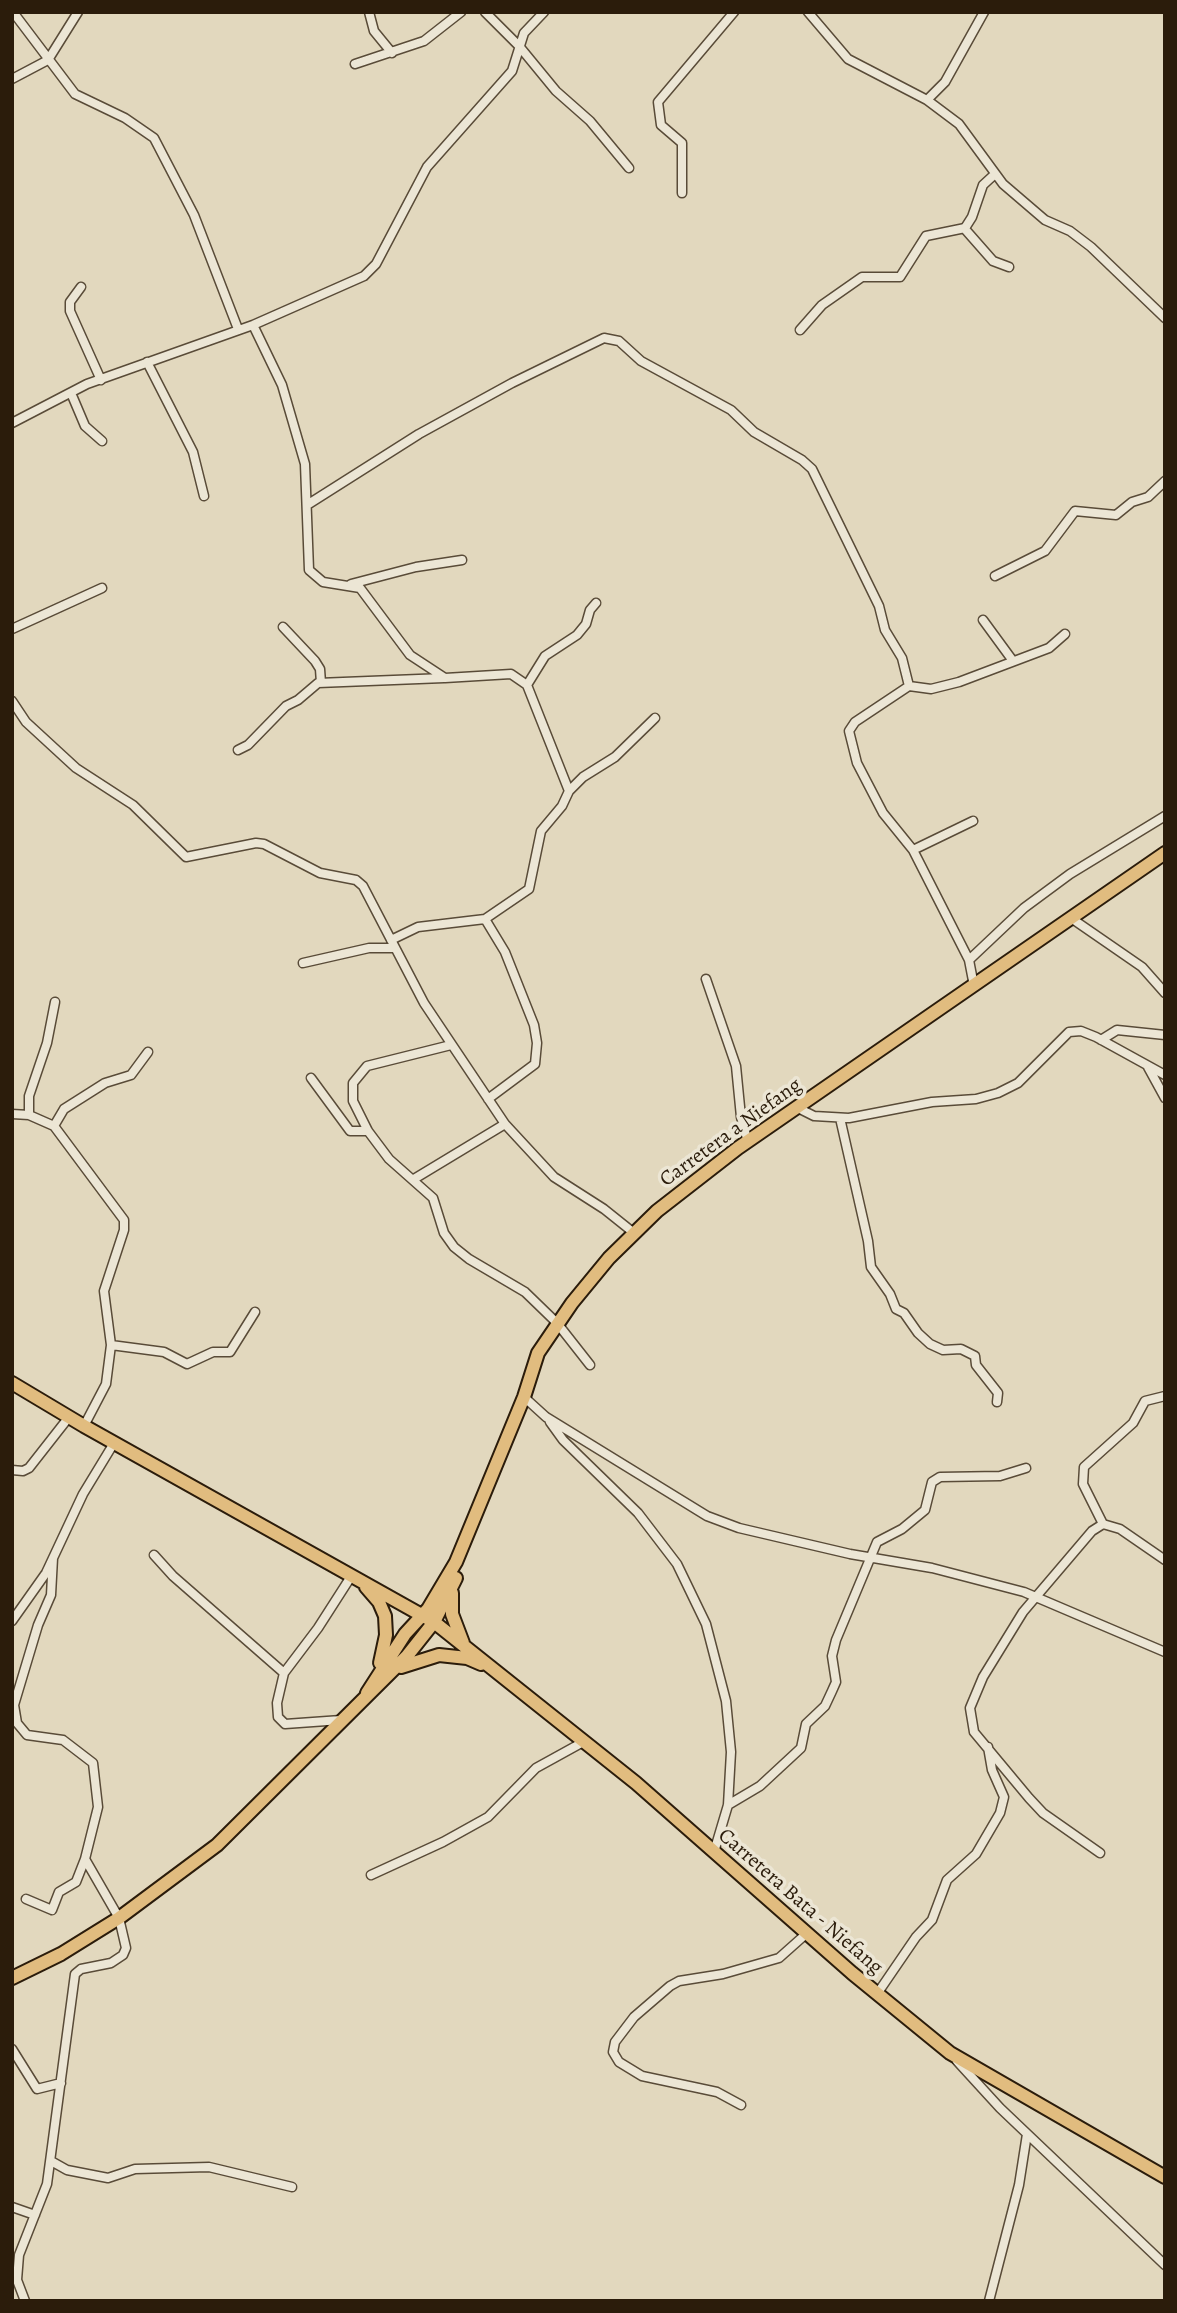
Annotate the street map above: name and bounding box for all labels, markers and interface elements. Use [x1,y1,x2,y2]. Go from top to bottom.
street label: Carretera a Niefang [655,1073,807,1193]
street label: Carretera Bata - Niefang [712,1823,888,1981]

